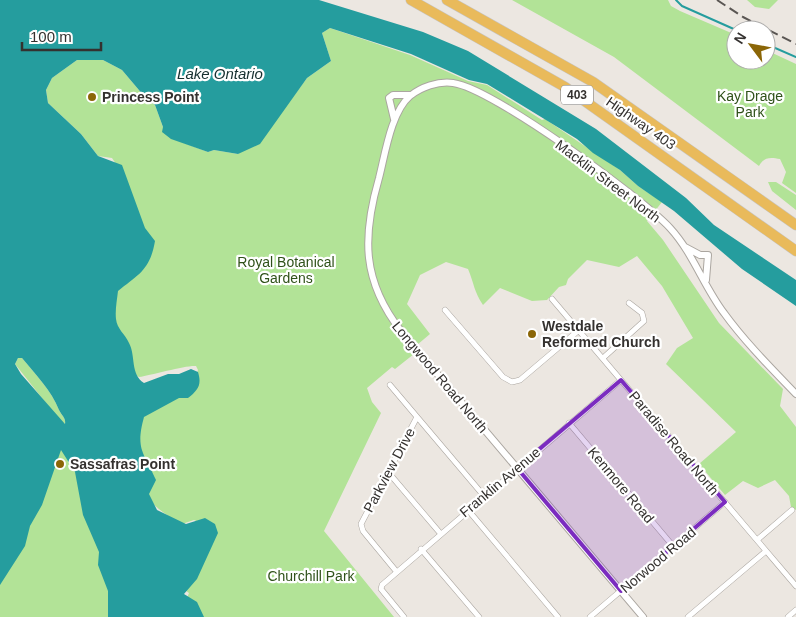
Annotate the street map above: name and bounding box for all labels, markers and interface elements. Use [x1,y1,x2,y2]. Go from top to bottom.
scale bar [22,20,101,52]
north arrow [726,20,776,70]
text: 100 m [30,28,72,45]
text: N [731,30,749,47]
water label: Lake Ontario [177,65,263,82]
road number: 403 [561,86,593,104]
park label: Kay Drage Park [717,88,783,120]
place label: Princess Point [102,89,200,105]
marker: Princess Point [86,91,98,103]
street label: Highway 403 [603,93,679,153]
street label: Macklin Street North [553,136,663,226]
park label: Royal Botanical Gardens [237,254,335,286]
street label: Longwood Road North [389,318,491,436]
place label: Westdale Reformed Church [542,318,660,350]
marker: Westdale Reformed Church [526,328,538,340]
street label: Paradise Road North [626,388,722,498]
street label: Parkview Drive [360,425,418,515]
street label: Franklin Avenue [457,444,544,520]
street label: Kenmore Road [585,444,657,526]
place label: Sassafras Point [70,456,175,472]
marker: Sassafras Point [54,458,66,470]
street label: Norwood Road [617,524,699,596]
park label: Churchill Park [267,568,356,584]

